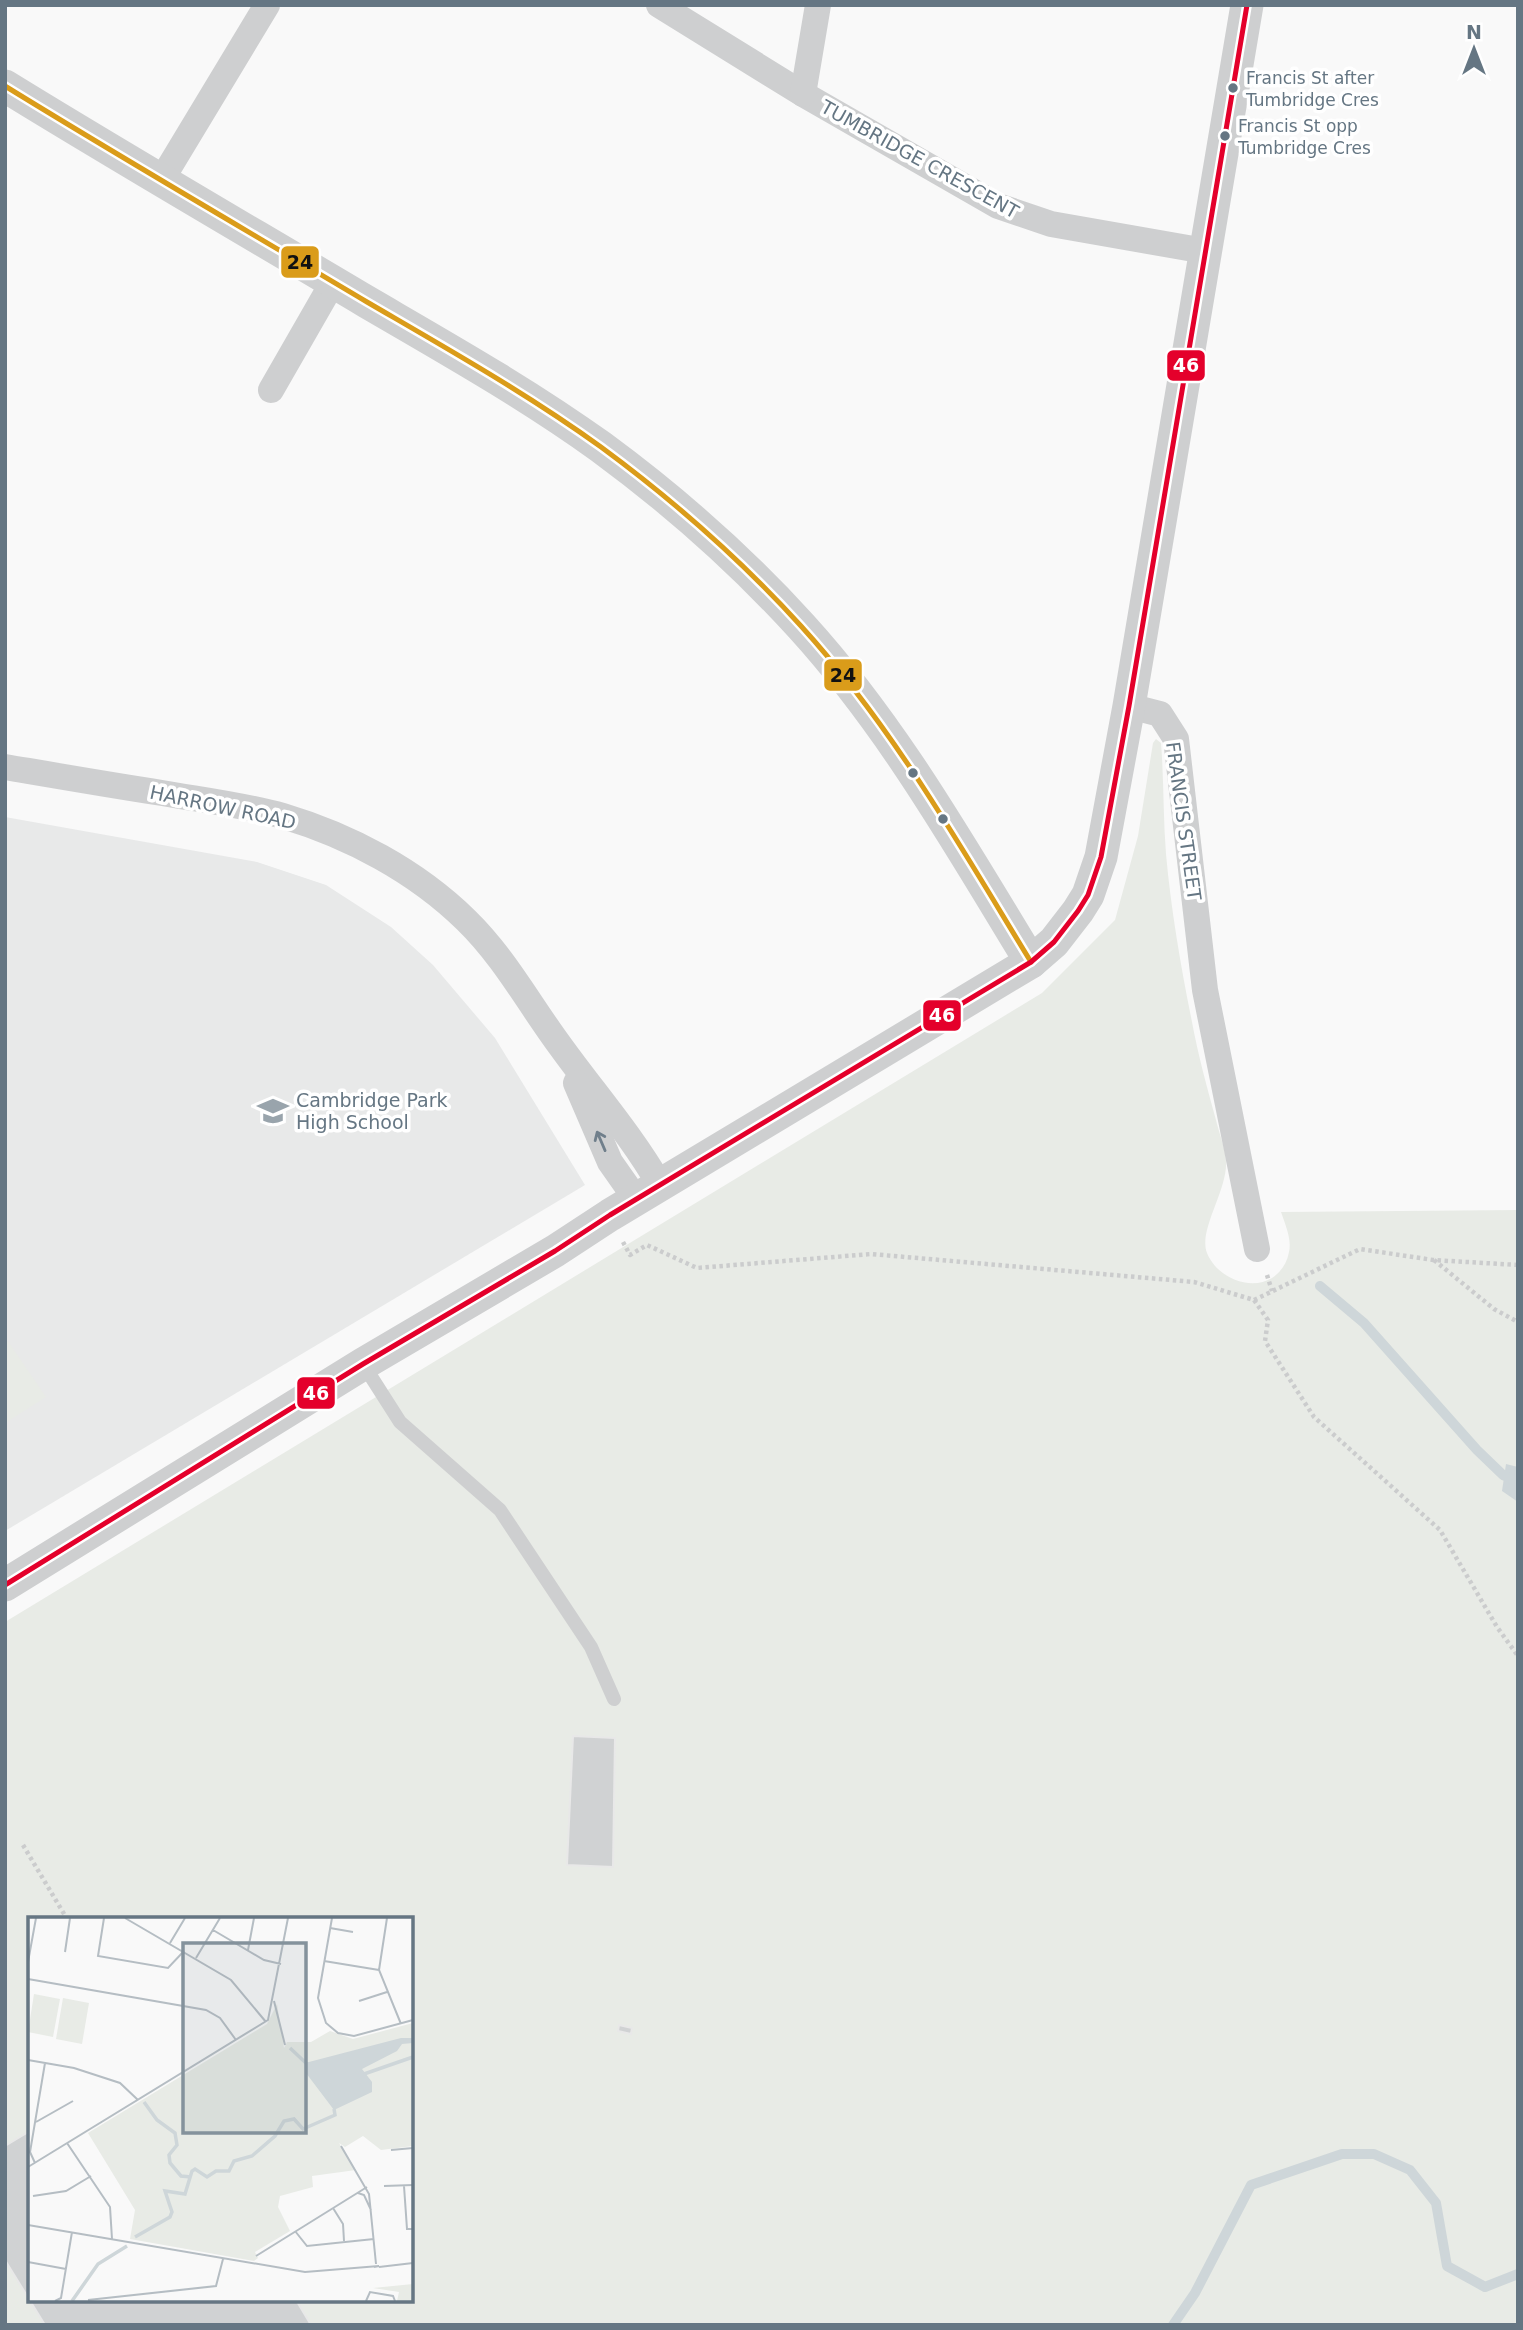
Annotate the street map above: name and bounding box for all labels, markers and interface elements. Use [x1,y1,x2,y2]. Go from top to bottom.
north arrow [1439,14,1509,84]
text: N [1466,21,1482,43]
place label: Francis St after Tumbridge Cres [1245,68,1379,110]
marker: Francis St after Tumbridge Cres [1226,81,1240,95]
street label: TUMBRIDGE CRESCENT [816,95,1023,223]
place label: Francis St opp Tumbridge Cres [1237,116,1371,158]
marker: Francis St opp Tumbridge Cres [1218,129,1232,143]
line badge: 24 [280,245,320,279]
text: 24 [287,251,313,273]
line badge: 46 [1166,349,1206,382]
text: 46 [1173,354,1199,376]
line badge: 24 [823,658,863,692]
text: 24 [830,664,856,686]
street label: FRANCIS STREET [1162,740,1206,902]
unlabelled marker [906,766,920,780]
street label: HARROW ROAD [148,781,298,833]
unlabelled marker [936,812,950,826]
line badge: 46 [922,999,962,1032]
text: 46 [929,1004,955,1026]
place label: Cambridge Park High School [296,1089,447,1133]
school or university icon: Cambridge Park High School [256,1094,290,1128]
one-way arrow [594,1131,607,1152]
line badge: 46 [296,1376,336,1410]
text: 46 [303,1382,329,1404]
inset map [28,1917,413,2302]

